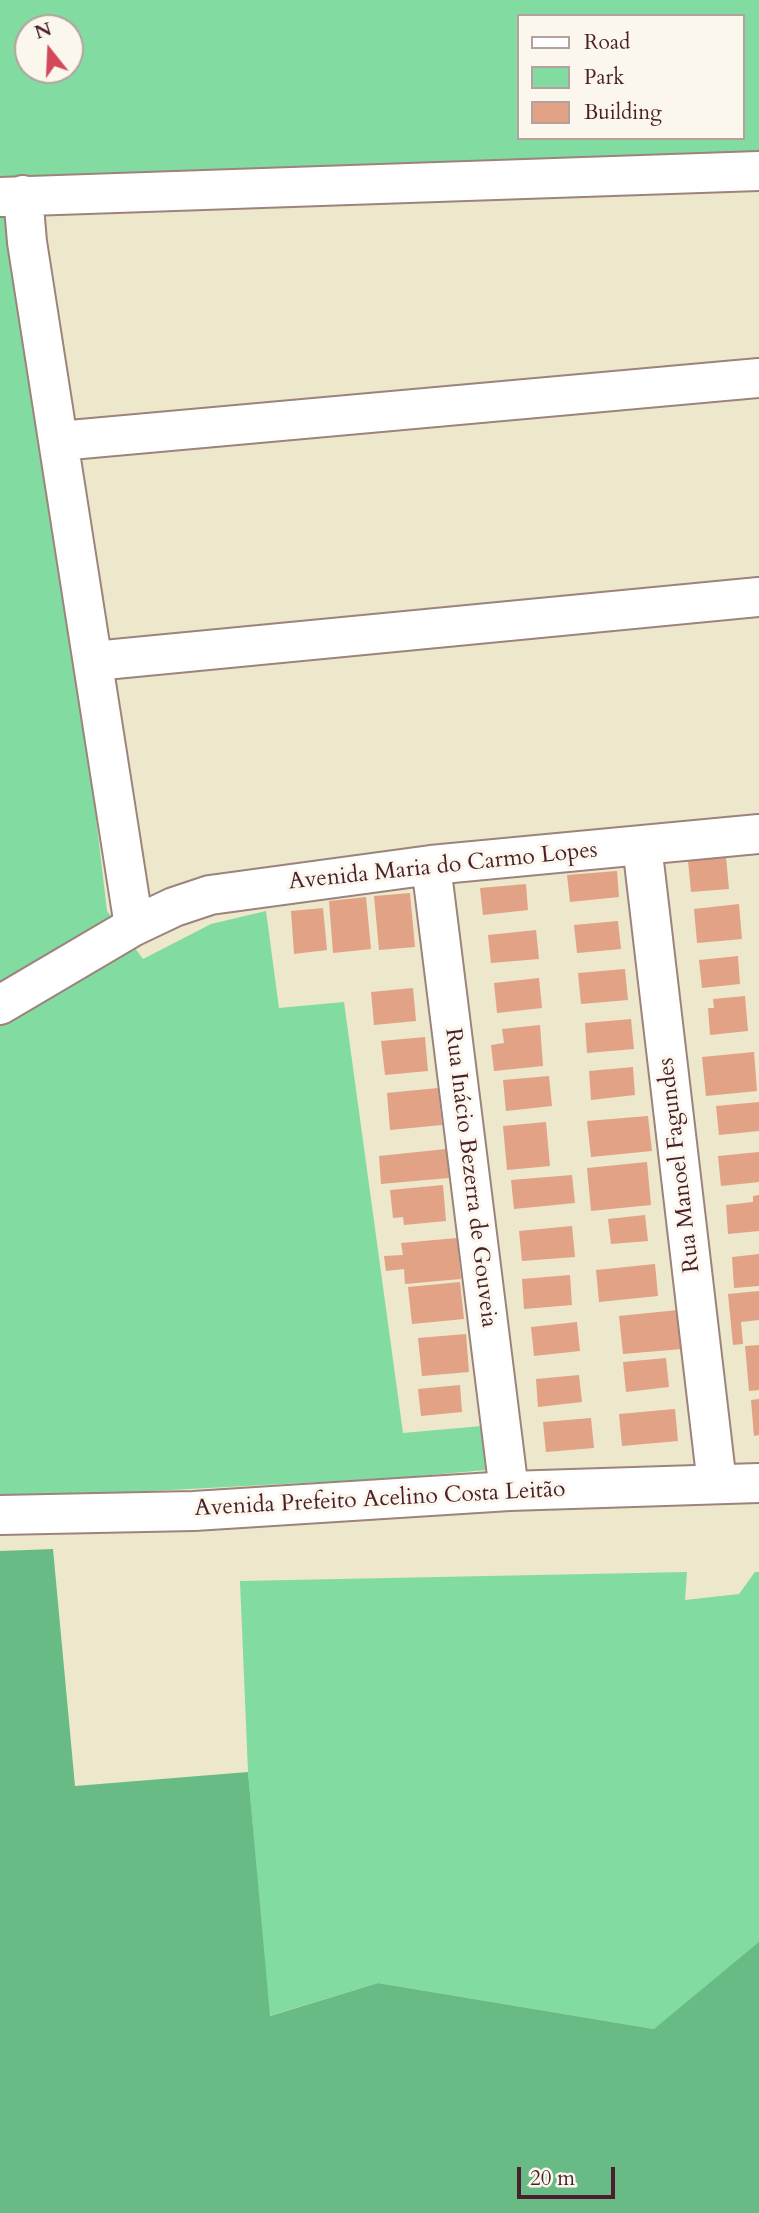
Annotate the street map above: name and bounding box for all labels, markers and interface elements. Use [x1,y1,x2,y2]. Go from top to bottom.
north arrow [14,14,84,84]
legend [518,14,745,140]
text: N [31,16,55,46]
text: Road [584,28,630,57]
text: Park [584,63,624,92]
text: Building [584,98,662,127]
street label: Avenida Maria do Carmo Lopes [287,837,599,897]
street label: Rua Inácio Bezerra de Gouveia [438,1027,502,1329]
street label: Rua Manoel Fagundes [653,1056,707,1274]
street label: Avenida Prefeito Acelino Costa Leitão [194,1476,566,1524]
scale bar [521,2154,619,2198]
text: 20 m [530,2164,575,2193]

